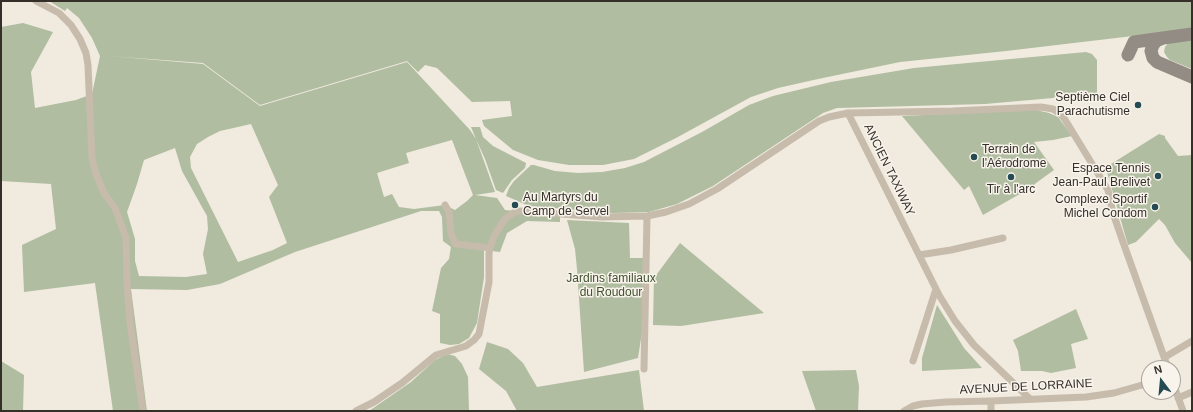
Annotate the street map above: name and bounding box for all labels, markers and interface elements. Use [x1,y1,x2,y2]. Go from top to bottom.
place label: Septième Ciel Parachutisme [1055,91,1130,119]
marker: Septième Ciel Parachutisme [1133,100,1143,110]
street label: ANCIEN TAXIWAY [861,122,917,218]
place label: Terrain de l'Aérodrome [982,143,1046,171]
marker: Terrain de l'Aérodrome [969,152,979,162]
place label: Espace Tennis Jean-Paul Brelivet [1053,162,1150,190]
marker: Espace Tennis Jean-Paul Brelivet [1153,171,1163,181]
marker: Tir à l'arc [1006,172,1016,182]
place label: Tir à l'arc [987,183,1035,197]
place label: Au Martyrs du Camp de Servel [523,191,609,219]
place label: Complexe Sportif Michel Condom [1055,193,1147,221]
marker: Au Martyrs du Camp de Servel [510,200,520,210]
marker: Complexe Sportif Michel Condom [1150,202,1160,212]
park label: Jardins familiaux du Roudour [566,272,656,300]
north arrow [1141,360,1181,400]
text: N [1152,363,1163,376]
street label: AVENUE DE LORRAINE [959,376,1093,398]

